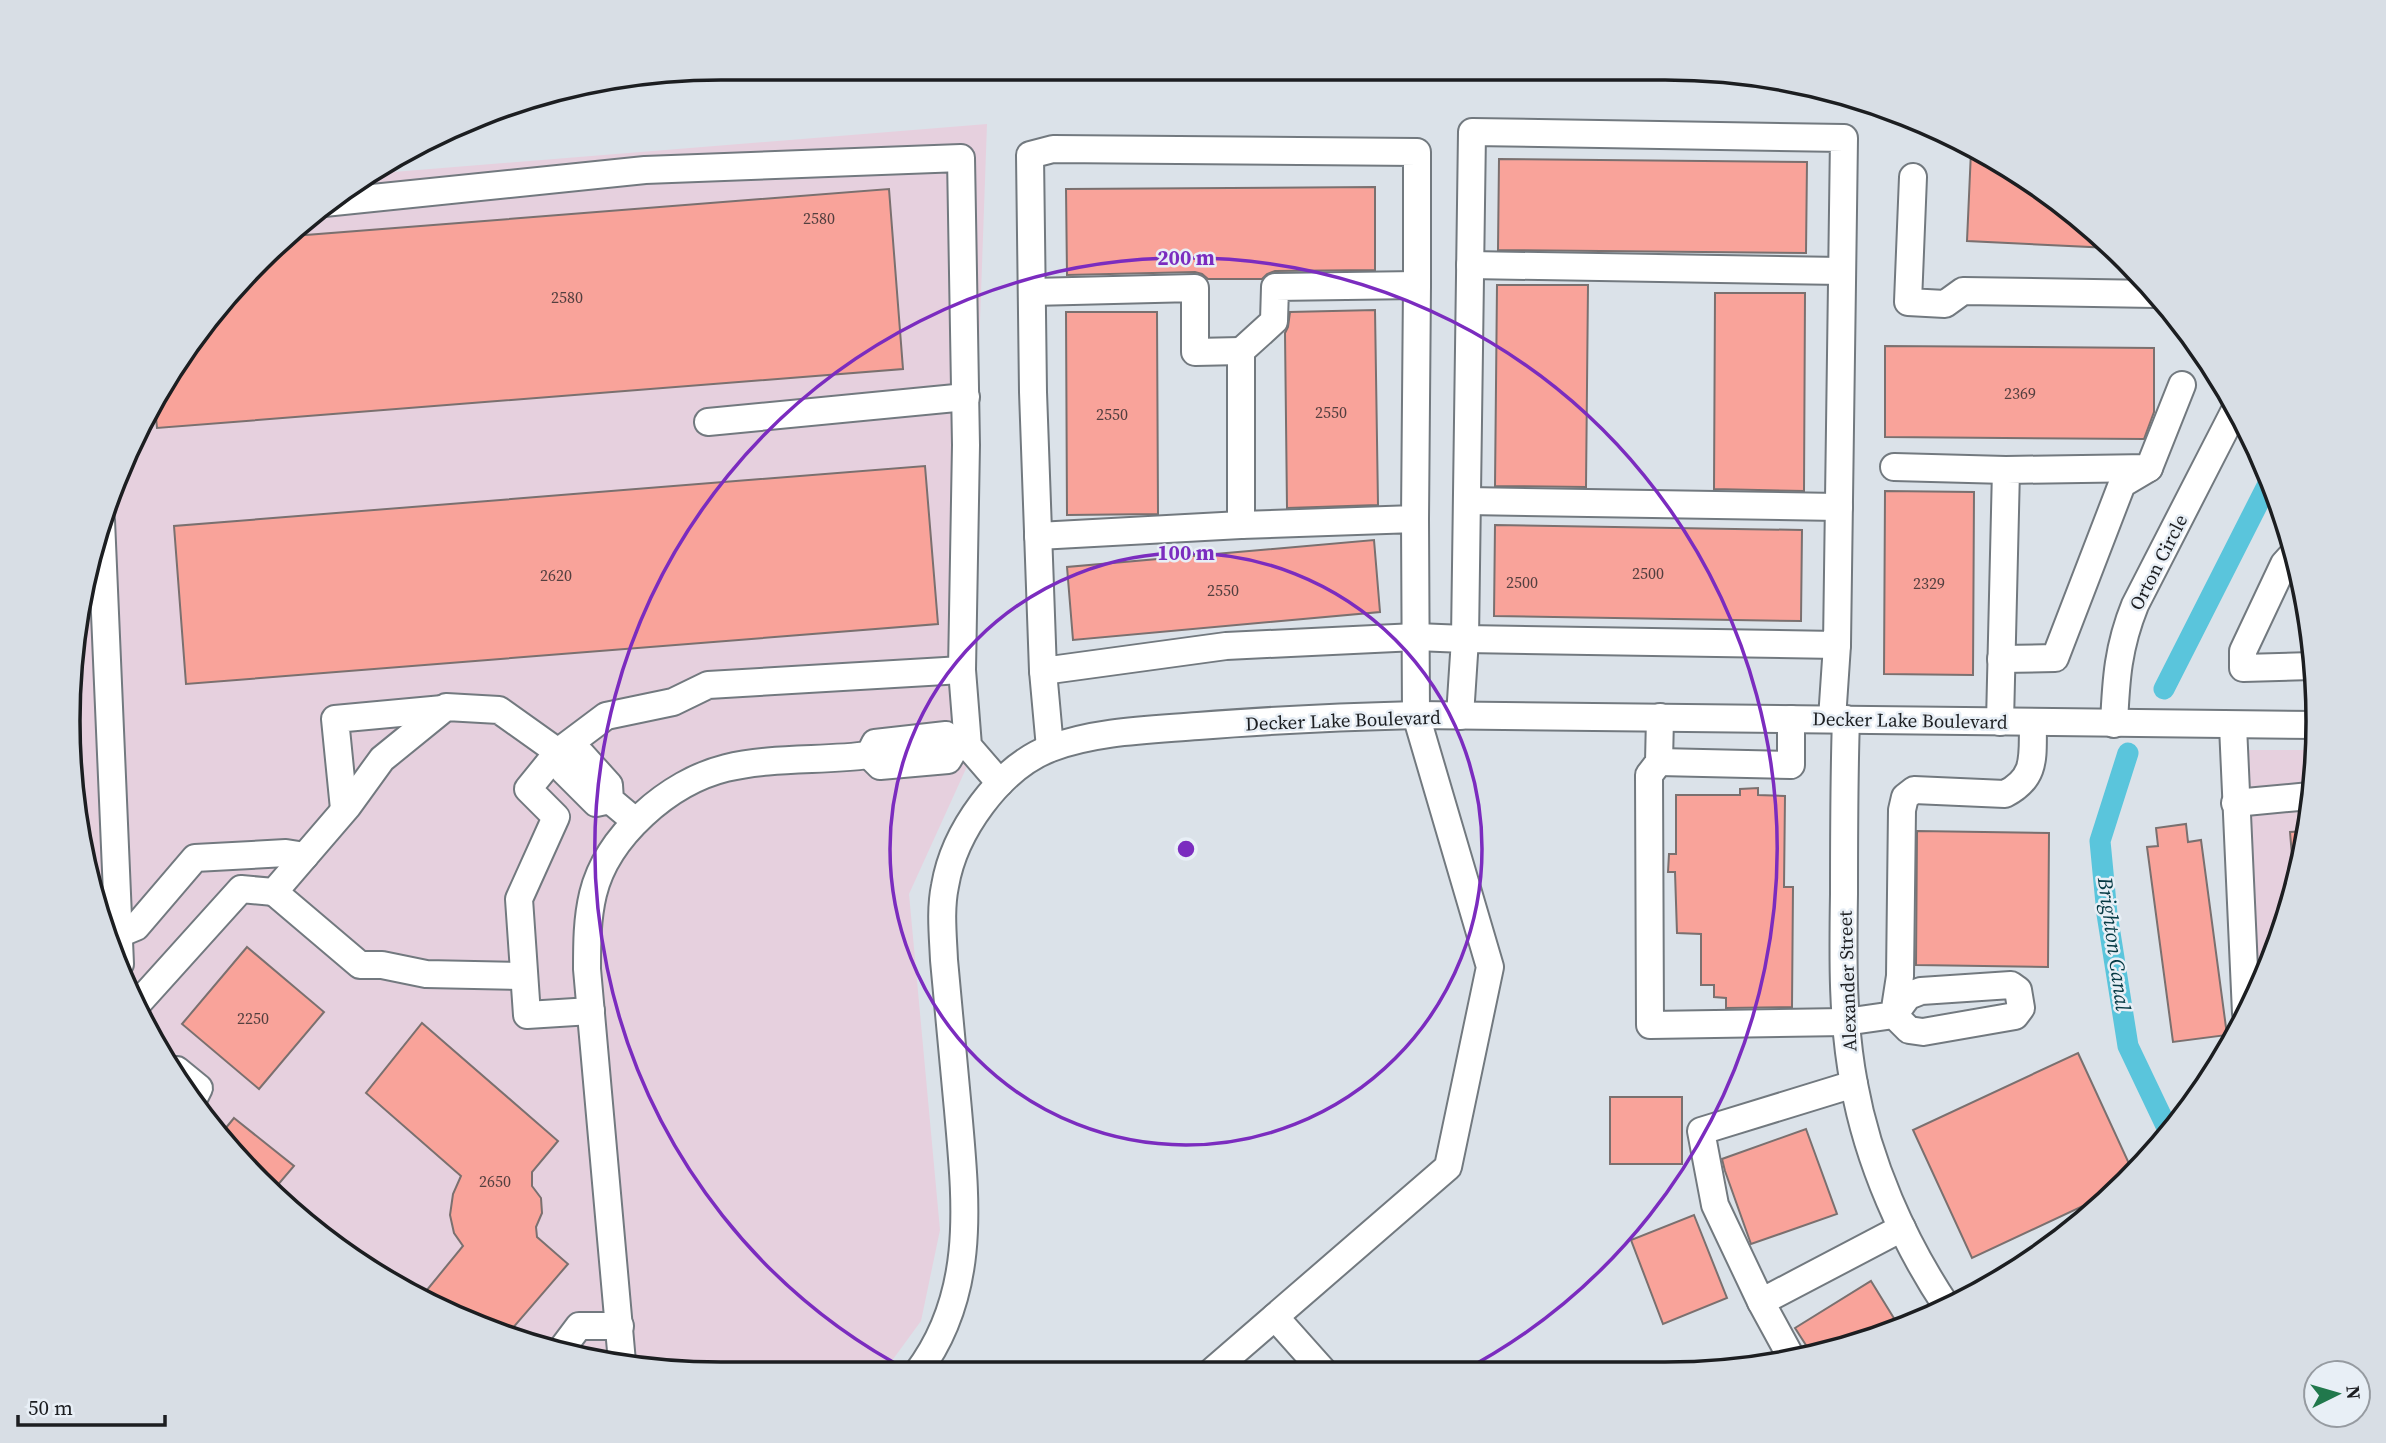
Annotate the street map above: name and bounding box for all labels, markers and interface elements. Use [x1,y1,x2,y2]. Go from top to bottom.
house number: 2580 [803,207,835,229]
text: 200 m [1157,243,1215,272]
house number: 2580 [551,286,583,308]
house number: 2369 [2004,382,2036,404]
house number: 2550 [1315,401,1347,423]
house number: 2550 [1096,403,1128,425]
street label: Orton Circle [2123,510,2193,614]
text: 100 m [1157,538,1215,567]
house number: 2500 [1632,562,1664,584]
house number: 2620 [540,564,572,586]
house number: 2500 [1506,571,1538,593]
house number: 2329 [1913,572,1945,594]
house number: 2550 [1207,579,1239,601]
street label: Decker Lake Boulevard [1245,704,1441,736]
street label: Decker Lake Boulevard [1812,705,2008,735]
centre of rings [1174,837,1198,861]
water label: Brighton Canal [2091,874,2138,1013]
street label: Alexander Street [1832,909,1862,1052]
house number: 2250 [237,1007,269,1029]
house number: 2650 [479,1170,511,1192]
north arrow [2302,1359,2372,1429]
scale bar [18,1384,164,1428]
text: N [2340,1384,2368,1401]
text: 50 m [28,1393,73,1422]

